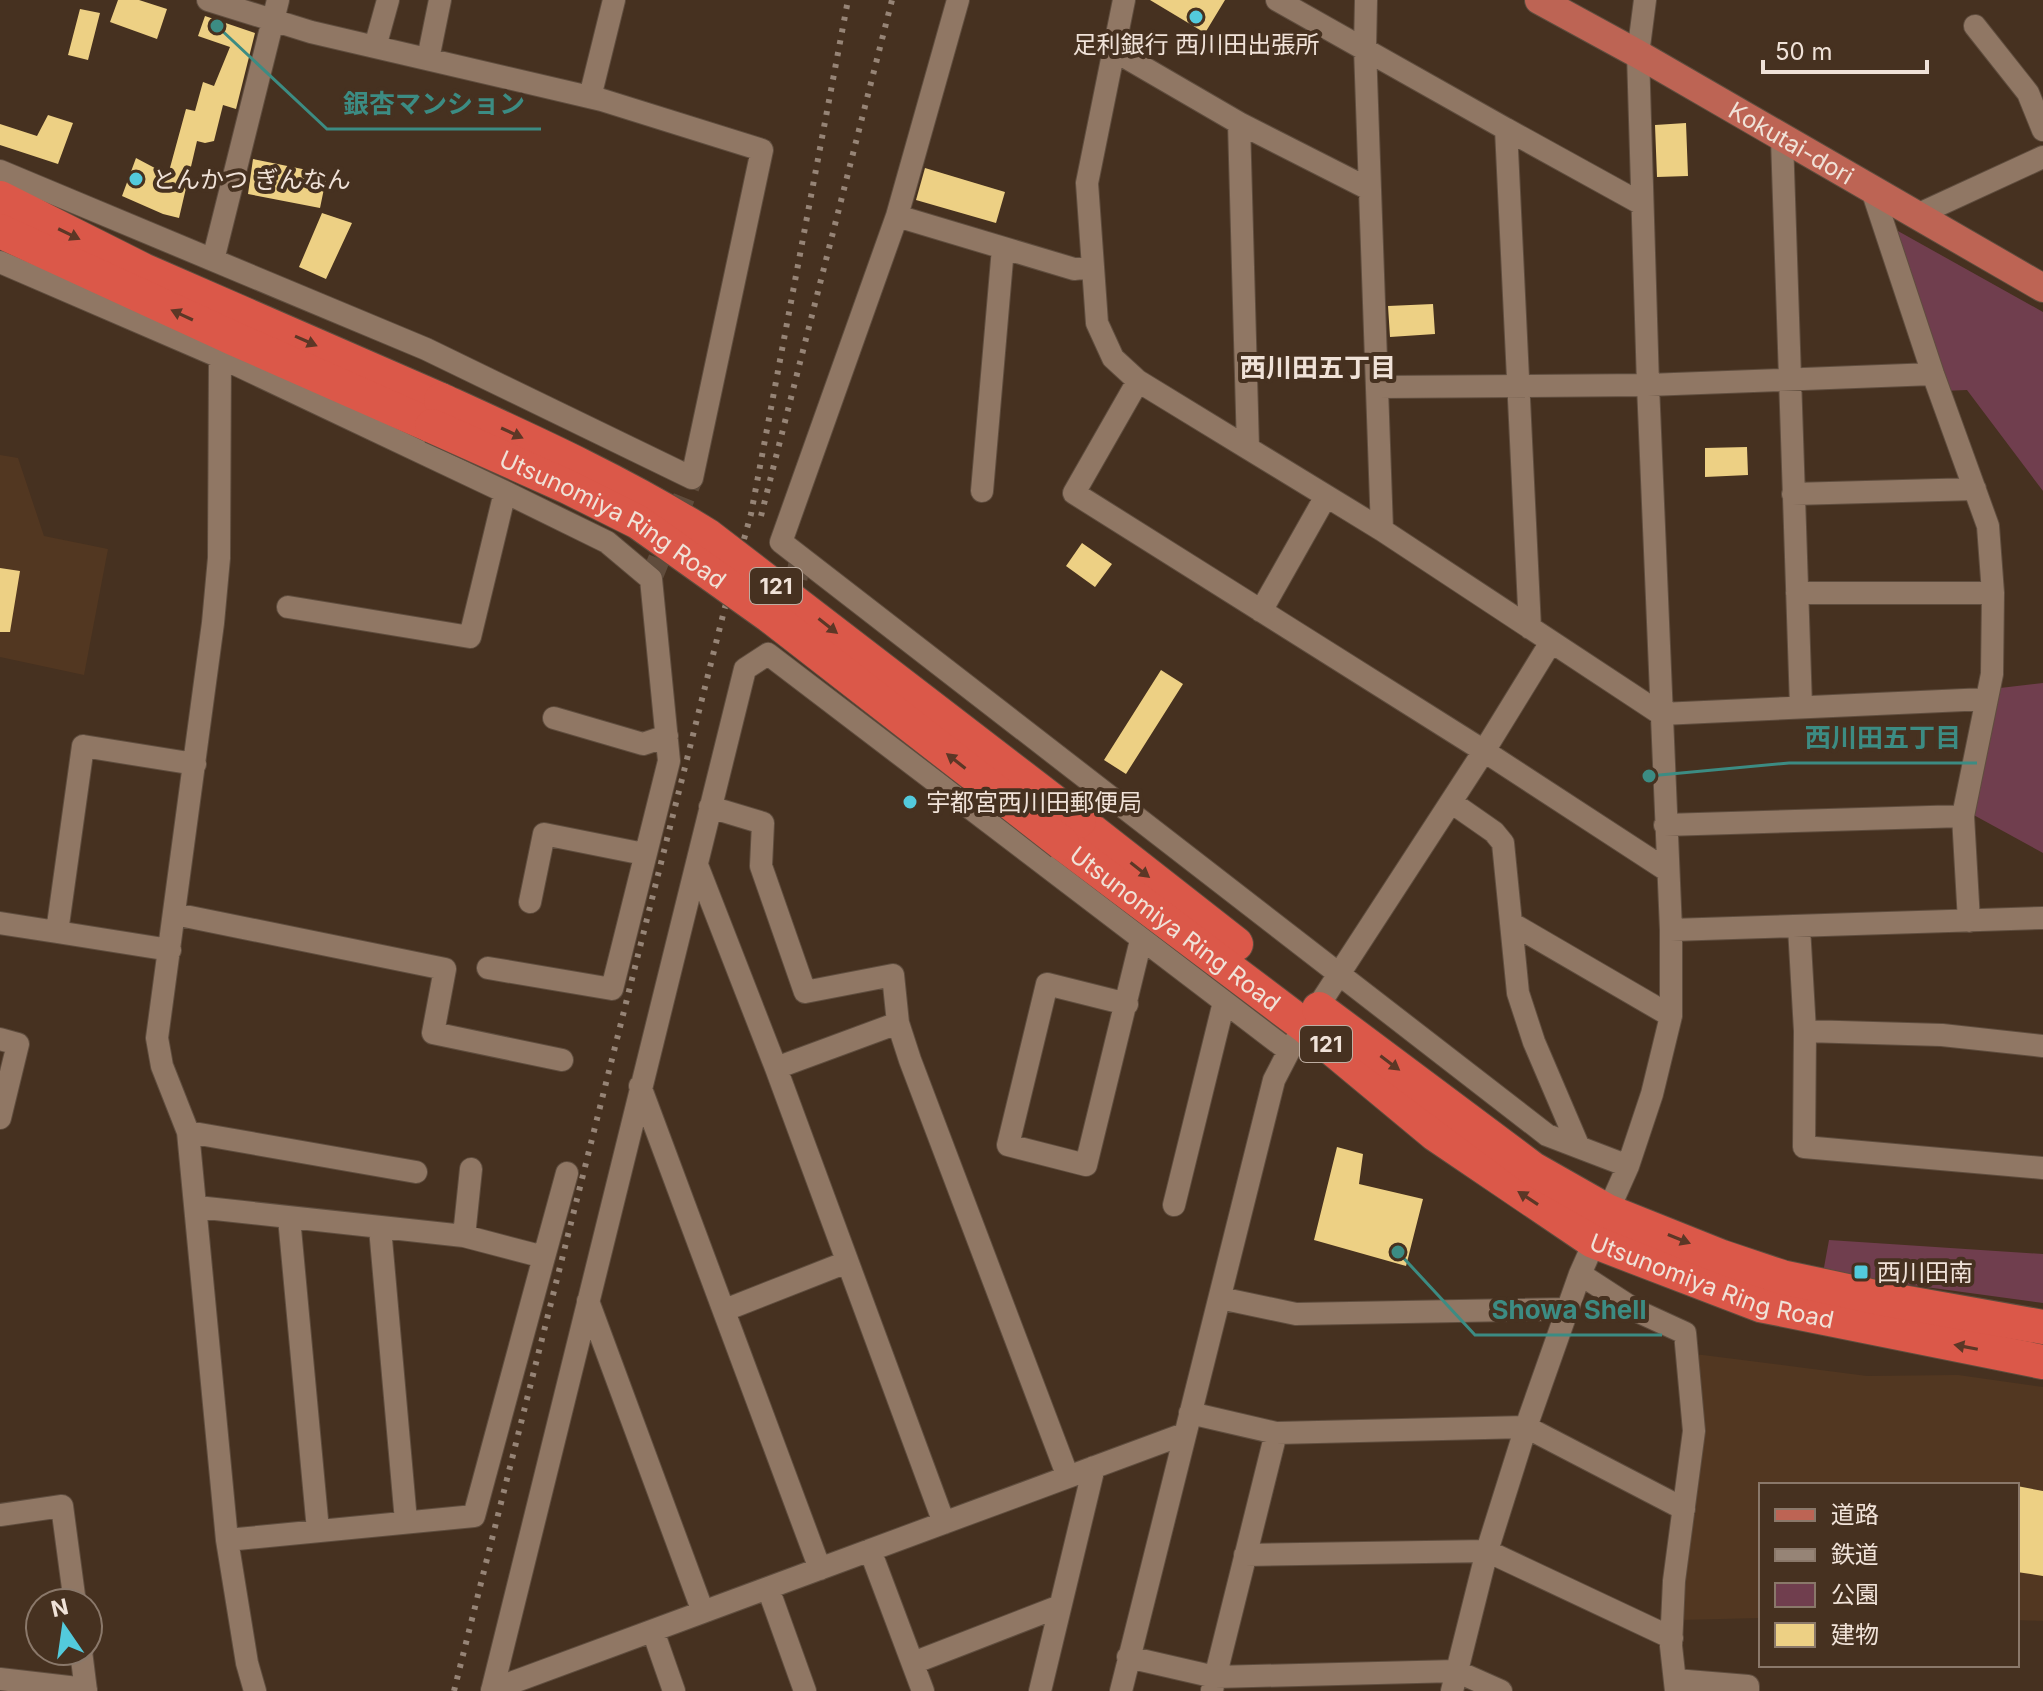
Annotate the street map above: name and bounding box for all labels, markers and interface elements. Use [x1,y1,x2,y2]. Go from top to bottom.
marker: 足利銀行 西川田出張所 [1187,8,1205,26]
scale bar [1763,24,1927,74]
place label: 足利銀行 西川田出張所 [1073,30,1319,59]
text: 50 m [1775,37,1833,66]
callout: 銀杏マンション [327,79,541,129]
text: 銀杏マンション [343,88,525,119]
street label: Kokutai-dori [1724,95,1859,190]
place label: とんかつ ぎんなん [152,165,351,194]
marker: とんかつ ぎんなん [127,170,145,188]
one-way arrow [58,227,81,241]
one-way arrow [170,308,193,322]
one-way arrow [294,334,318,348]
district label: 西川田五丁目 [1240,352,1396,383]
one-way arrow [500,426,524,439]
street label: Utsunomiya Ring Road [495,444,732,595]
road number: 121 [750,568,802,604]
one-way arrow [818,618,838,634]
callout: 西川田五丁目 [1789,713,1977,763]
text: 西川田五丁目 [1805,722,1961,753]
one-way arrow [946,753,966,769]
place label: 宇都宮西川田郵便局 [926,788,1142,817]
marker: 宇都宮西川田郵便局 [901,793,919,811]
street label: Utsunomiya Ring Road [1064,840,1286,1017]
one-way arrow [1130,861,1150,878]
road number: 121 [1300,1026,1352,1062]
one-way arrow [1380,1054,1400,1070]
one-way arrow [1517,1191,1539,1206]
street label: Utsunomiya Ring Road [1586,1227,1837,1334]
one-way arrow [1667,1233,1691,1246]
place label: 西川田南 [1877,1258,1973,1287]
marker: 西川田南 [1852,1263,1870,1281]
callout: Showa Shell [1475,1285,1662,1335]
text: Showa Shell [1492,1294,1646,1325]
one-way arrow [1954,1340,1979,1352]
legend [1759,1483,2019,1667]
text: 道路 [1831,1500,1879,1529]
text: 鉄道 [1831,1540,1879,1569]
text: 公園 [1831,1580,1879,1609]
north arrow [24,1587,104,1667]
text: N [48,1593,71,1622]
text: 建物 [1831,1620,1879,1649]

